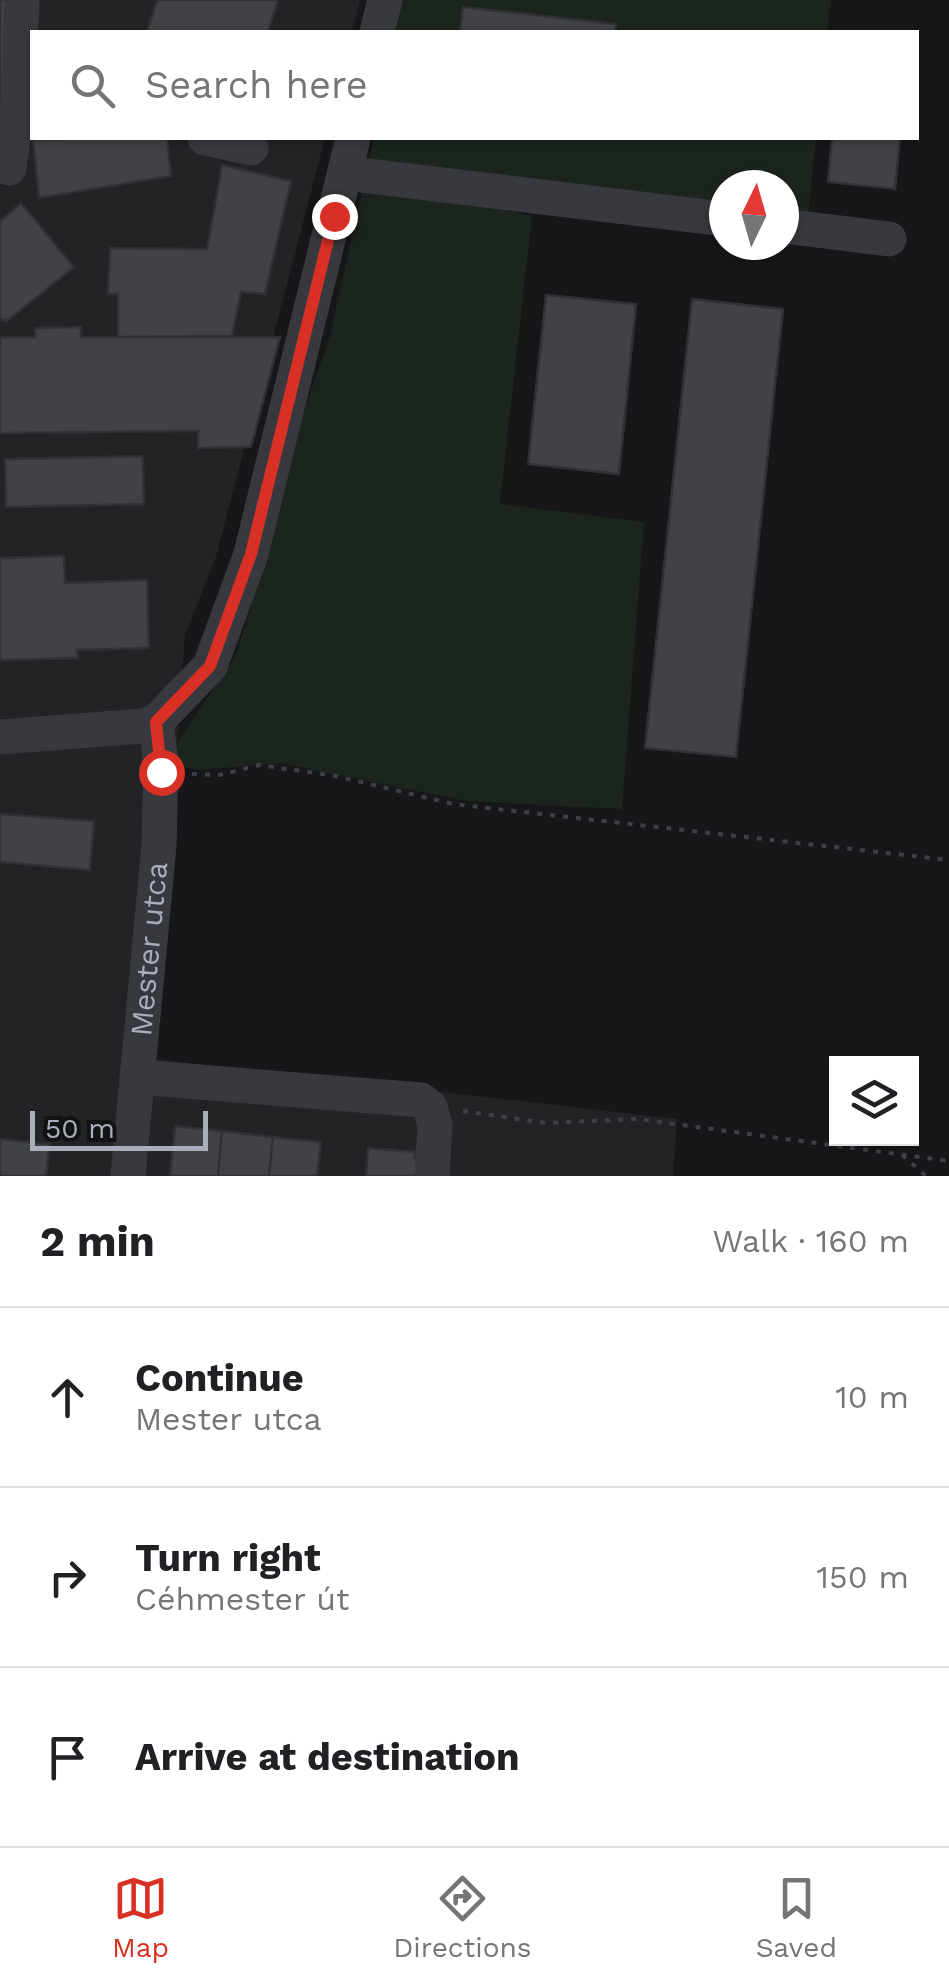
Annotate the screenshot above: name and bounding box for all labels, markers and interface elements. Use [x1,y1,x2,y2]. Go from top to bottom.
search box [30,30,919,140]
icon: search [65,58,120,113]
text: Search here [145,63,368,107]
north arrow [709,170,799,260]
route end [312,194,358,240]
route start [139,750,185,796]
street label: Mester utca [123,860,174,1038]
map controls [829,1056,919,1146]
button: layers [829,1056,919,1146]
scale bar [30,1106,208,1150]
text: 50 m [45,1112,115,1145]
text: 2 min [40,1217,155,1266]
text: Walk · 160 m [713,1222,909,1260]
text: Continue [135,1356,304,1400]
icon: ahead [40,1370,95,1425]
text: 10 m [835,1378,909,1416]
text: Mester utca [135,1400,322,1438]
text: Turn right [135,1536,321,1580]
icon: right [40,1550,95,1605]
text: 150 m [817,1558,909,1596]
text: Céhmester út [135,1580,349,1618]
icon: arrive [40,1730,95,1785]
text: Arrive at destination [135,1735,520,1779]
tab: Map [112,1871,169,1964]
tab: Directions [393,1871,532,1964]
tab: Saved [756,1871,837,1964]

